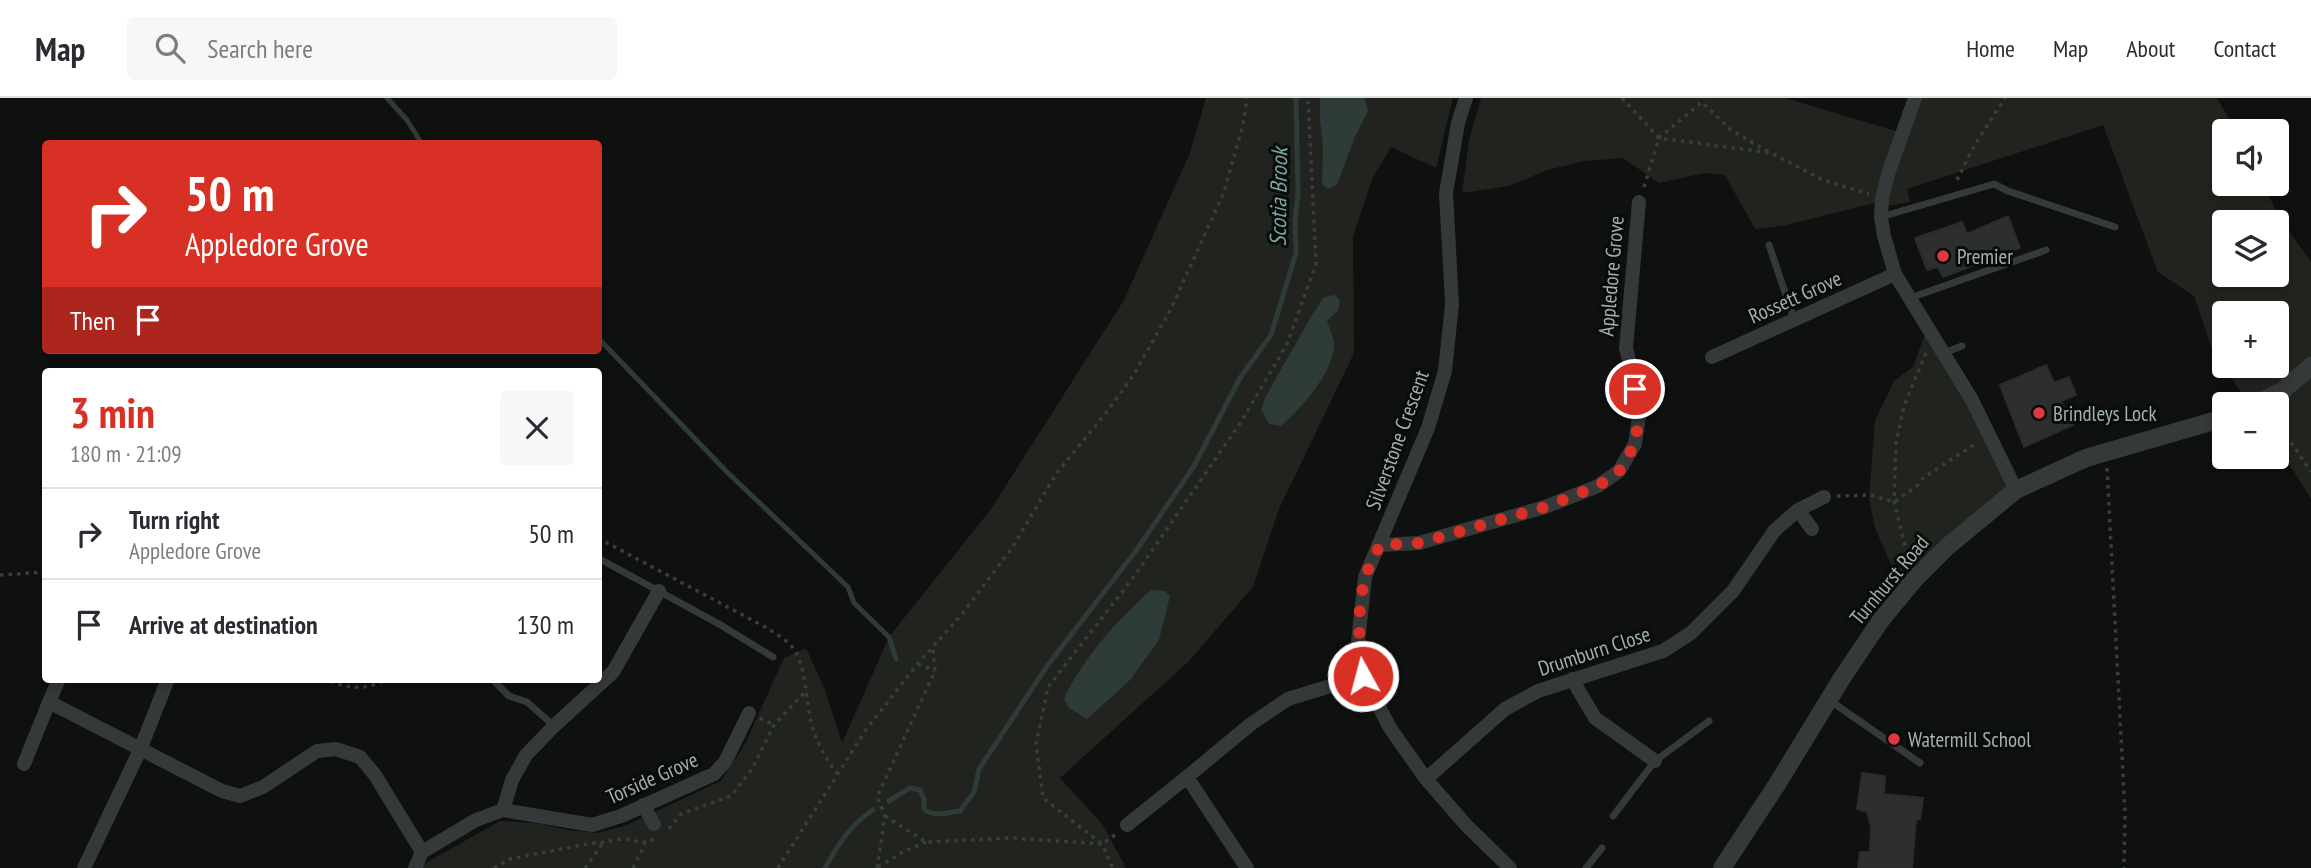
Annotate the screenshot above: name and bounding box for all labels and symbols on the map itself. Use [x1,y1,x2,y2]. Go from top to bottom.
water label: Scotia Brook [1263,144,1293,247]
street label: Appledore Grove [1592,215,1630,337]
place label: Premier [1957,243,2013,270]
marker: Premier [1935,248,1951,264]
street label: Rossett Grove [1744,265,1846,329]
pin [1605,359,1665,419]
street label: Silverstone Crescent [1359,366,1435,514]
place label: Brindleys Lock [2053,400,2157,427]
marker: Brindleys Lock [2031,405,2047,421]
street label: Turnhurst Road [1844,530,1934,630]
street label: Drumburn Close [1534,620,1654,682]
position arrow [1326,639,1400,713]
place label: Watermill School [1908,726,2031,753]
marker: Watermill School [1886,731,1902,747]
street label: Torside Grove [602,746,702,810]

